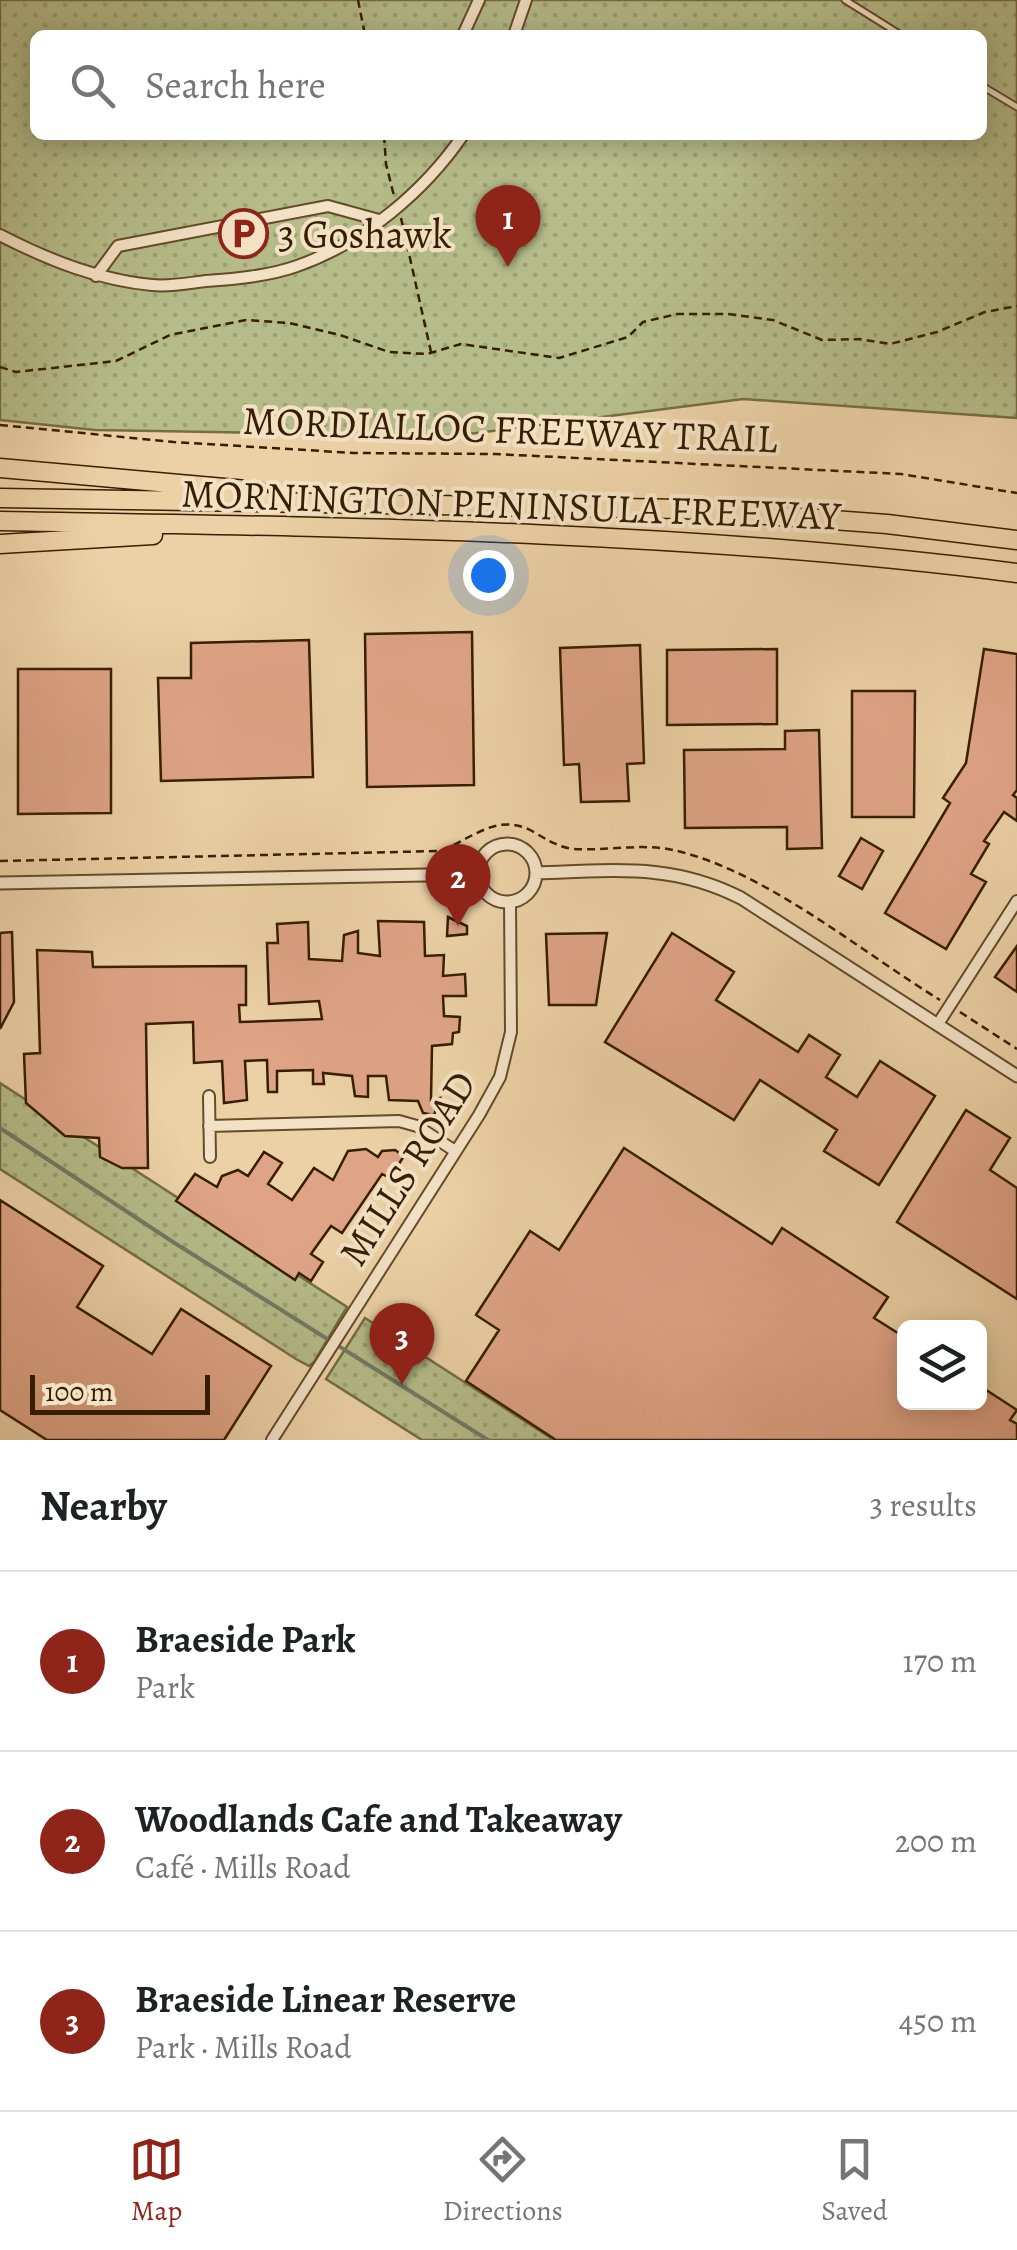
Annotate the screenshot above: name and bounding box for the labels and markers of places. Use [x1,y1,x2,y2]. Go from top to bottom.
pin: 1 [476,184,540,267]
place label: 3 Goshawk [278,207,452,262]
parking icon: 3 Goshawk [217,208,269,260]
pin: 2 [426,844,490,926]
pin: 3 [370,1302,434,1385]

